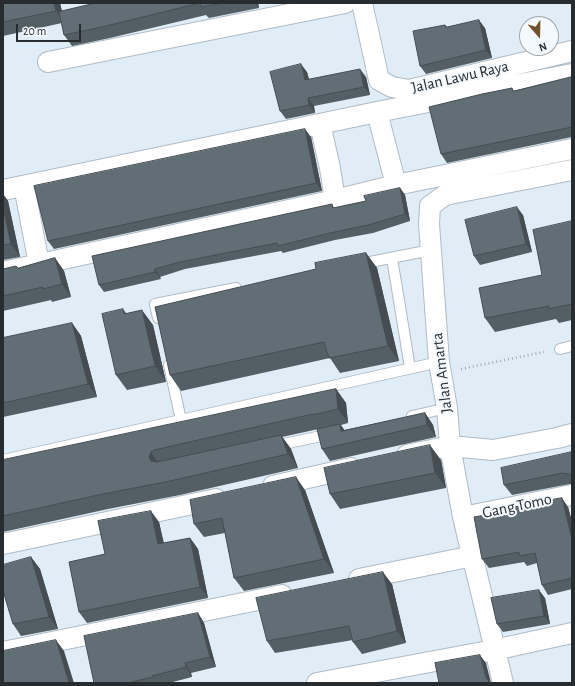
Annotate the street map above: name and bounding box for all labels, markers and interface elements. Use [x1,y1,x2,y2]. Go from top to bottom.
scale bar [18,16,83,42]
north arrow [519,16,559,56]
text: 20 m [23,25,46,37]
text: N [537,40,548,53]
street label: Jalan Lawu Raya [409,56,511,98]
street label: Jalan Amarta [428,332,456,414]
street label: Gang Tomo [481,489,553,523]

